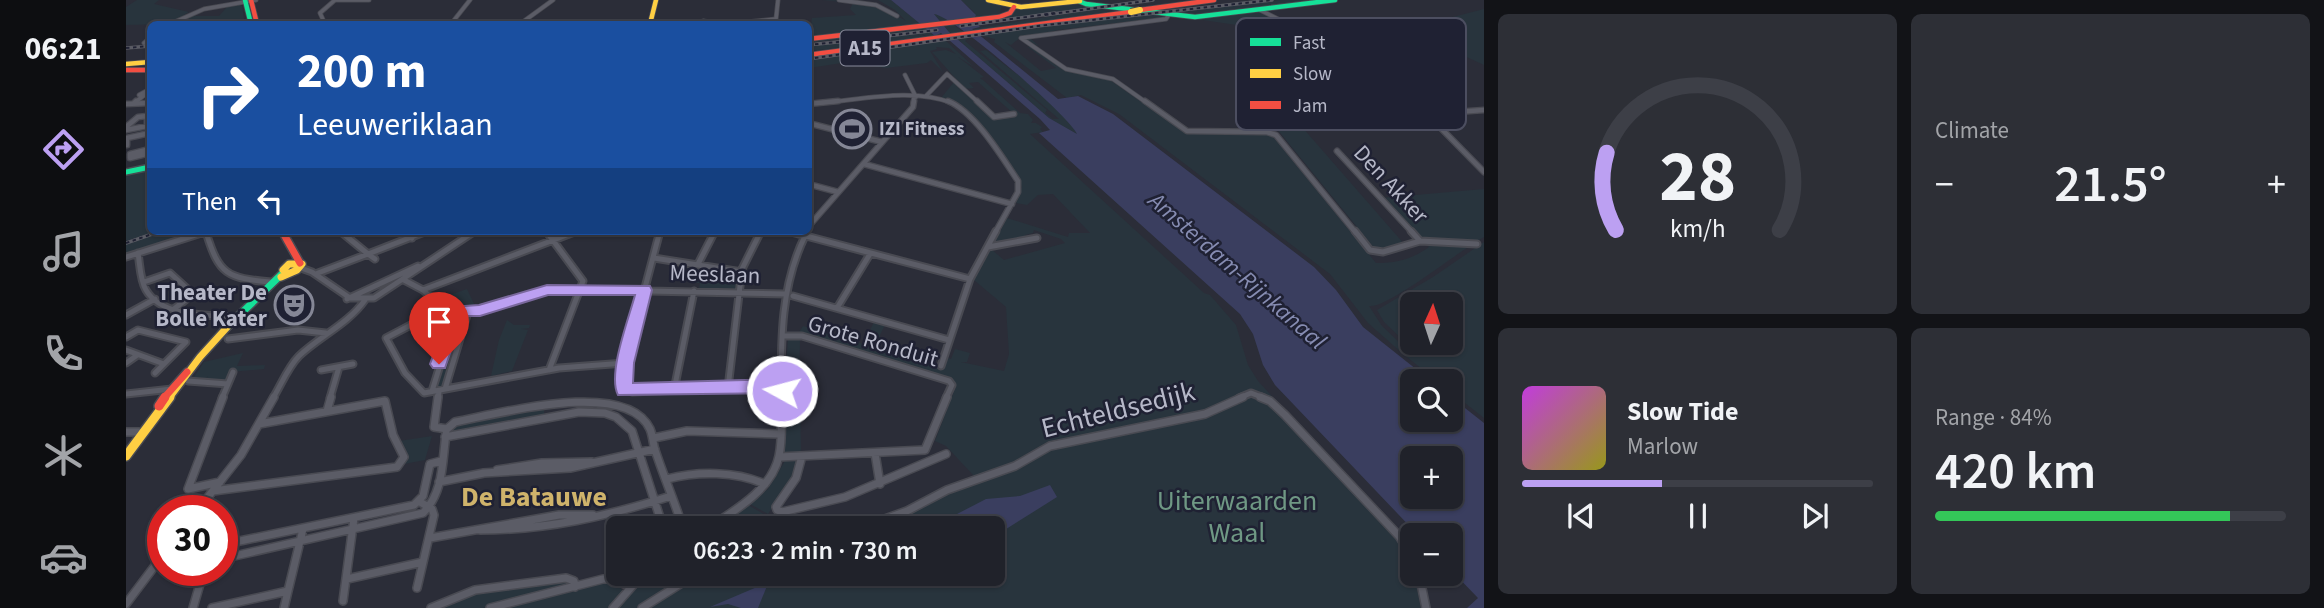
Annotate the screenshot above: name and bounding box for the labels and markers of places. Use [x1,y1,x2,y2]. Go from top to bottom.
sports icon: IZI Fitness [831,108,873,150]
place label: IZI Fitness [879,116,965,143]
place label: Theater De Bolle Kater [155,276,268,335]
theatre icon: Theater De Bolle Kater [273,284,315,326]
pin [409,292,469,364]

